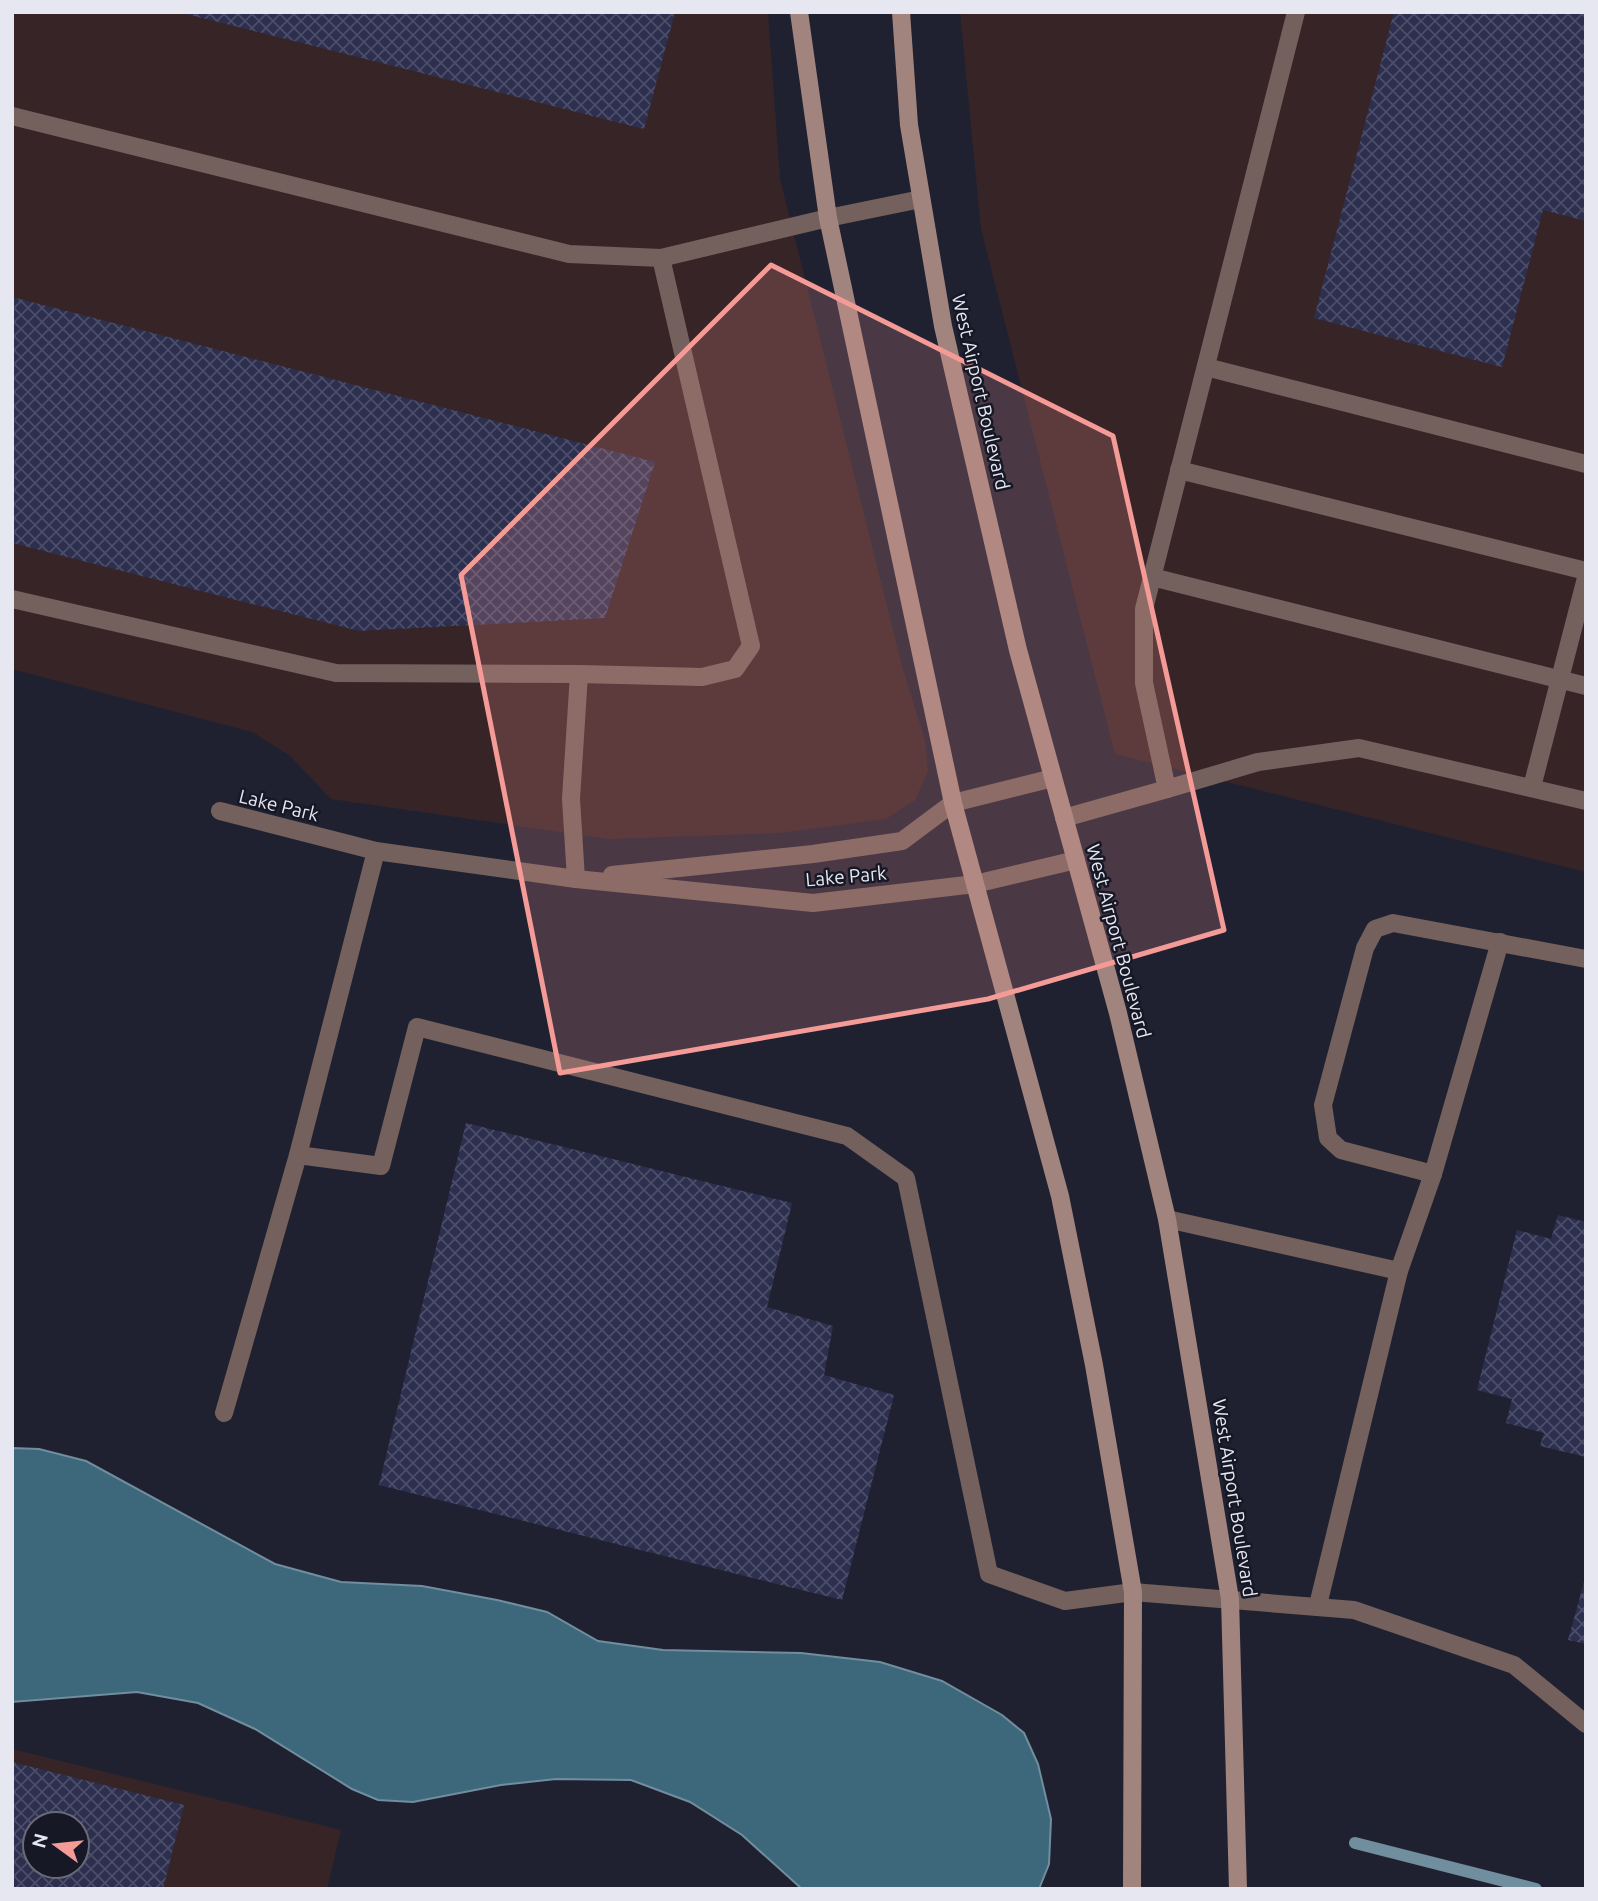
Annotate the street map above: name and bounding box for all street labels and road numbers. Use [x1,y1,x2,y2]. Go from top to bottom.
street label: West Airport Boulevard [948,292,1014,492]
street label: Lake Park [237,784,322,826]
street label: West Airport Boulevard [1082,842,1156,1040]
street label: Lake Park [805,861,888,891]
street label: West Airport Boulevard [1208,1397,1262,1599]

